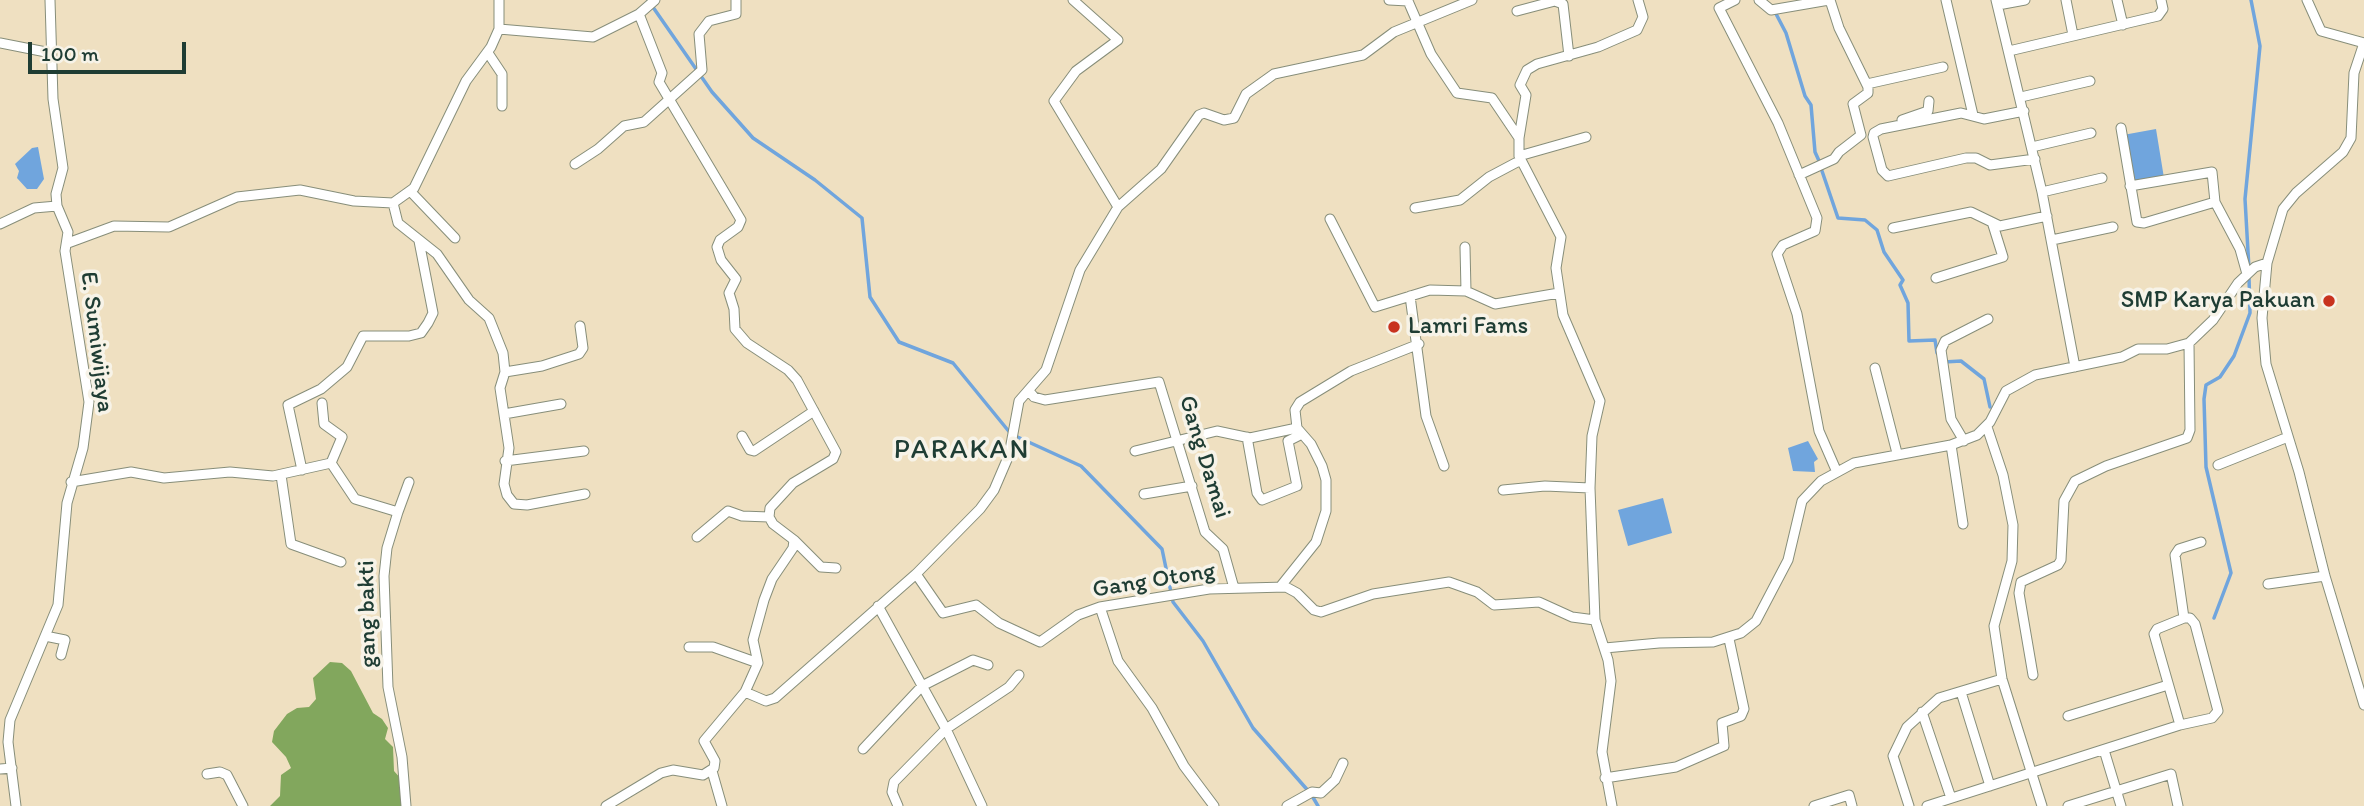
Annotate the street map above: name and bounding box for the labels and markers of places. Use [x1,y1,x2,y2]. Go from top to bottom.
place label: SMP Karya Pakuan [2121,287,2315,315]
marker: SMP Karya Pakuan [2321,293,2337,309]
place label: Lamri Fams [1408,313,1528,341]
marker: Lamri Fams [1386,319,1402,335]

